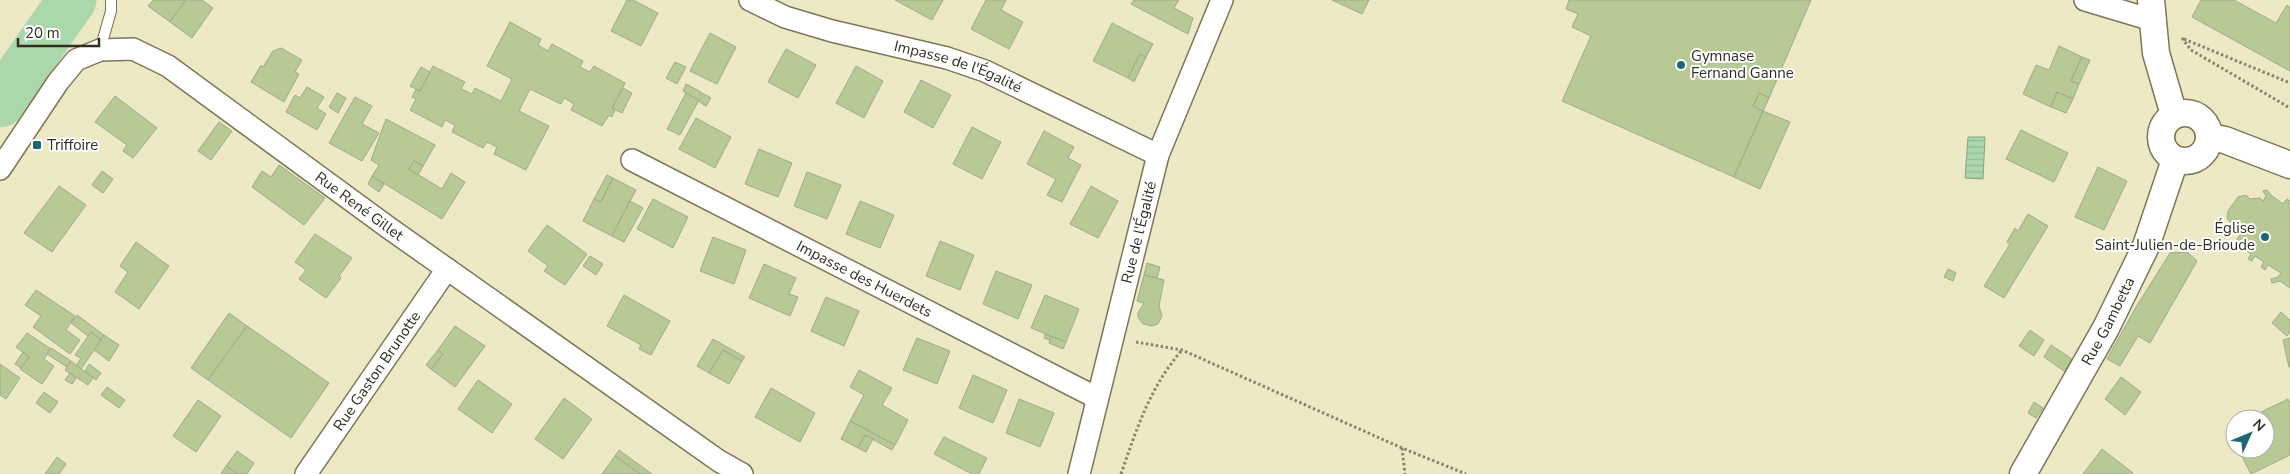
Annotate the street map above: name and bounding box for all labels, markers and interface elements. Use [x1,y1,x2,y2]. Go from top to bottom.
scale bar [18,15,99,47]
text: 20 m [25,23,60,43]
street label: Impasse de l'Égalité [892,36,1025,97]
place label: Gymnase Fernand Ganne [1691,46,1794,83]
marker: Gymnase Fernand Ganne [1675,59,1687,71]
place label: Triffoire [47,135,98,155]
marker: Triffoire [31,139,43,151]
street label: Rue René Gillet [311,167,408,246]
street label: Rue de l'Égalité [1117,179,1161,286]
place label: Église Saint-Julien-de-Brioude [2095,218,2255,255]
marker: Église Saint-Julien-de-Brioude [2259,231,2271,243]
street label: Impasse des Huerdets [793,236,936,322]
street label: Rue Gambetta [2077,274,2139,369]
street label: Rue Gaston Brunotte [329,307,425,435]
north arrow [2225,409,2275,459]
text: N [2249,415,2269,436]

